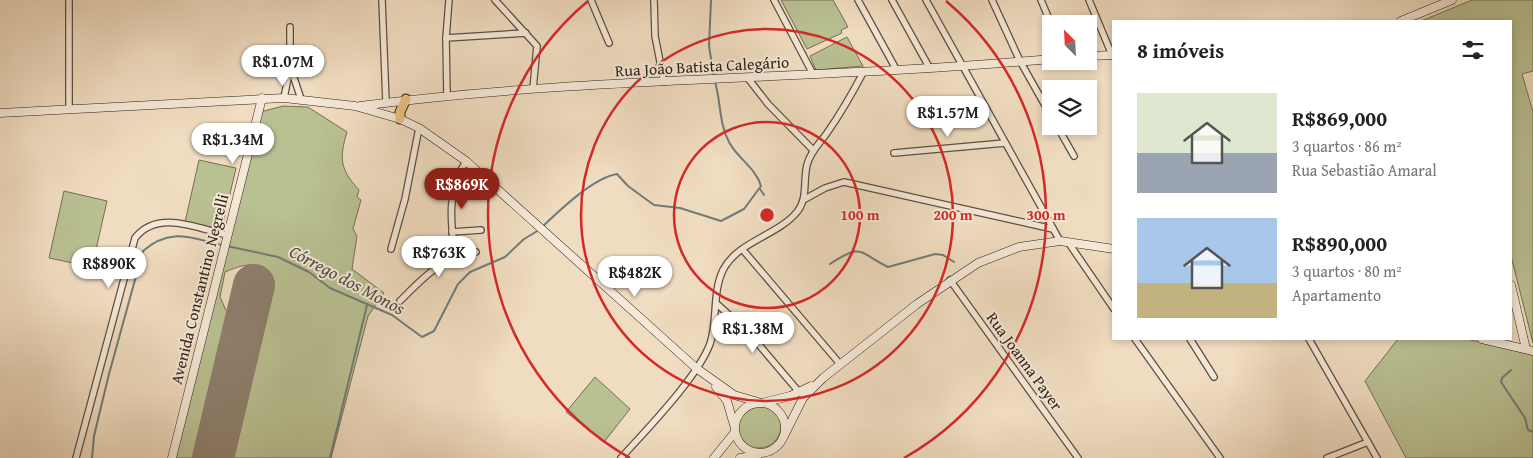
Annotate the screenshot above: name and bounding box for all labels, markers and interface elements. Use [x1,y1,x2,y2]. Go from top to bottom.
north arrow [1042,15,1098,70]
map controls [1042,15,1097,135]
text: 8 imóveis [1137,35,1224,66]
icon: filters [1459,36,1487,64]
pin: R$1.07M [237,44,329,87]
text: R$1.07M [252,49,314,73]
street label: Rua João Batista Calegário [614,49,790,83]
button: layers [1042,80,1097,135]
pin: R$1.57M [902,96,994,138]
text: R$1.57M [917,100,979,124]
text: R$869,000 [1292,103,1387,134]
icon: home [1177,113,1237,173]
pin: R$1.34M [187,122,279,165]
text: R$1.34M [202,127,264,151]
text: 3 quartos · 86 m² [1292,134,1402,158]
text: Rua Sebastião Amaral [1292,158,1437,182]
pin: R$869K [421,168,503,210]
text: R$869K [435,172,489,196]
street label: Avenida Constantino Negrelli [164,191,234,387]
text: 100 m [840,204,880,225]
text: 200 m [933,204,973,225]
text: 300 m [1026,204,1066,225]
centre of rings [758,206,776,224]
text: R$890,000 [1292,228,1387,259]
pin: R$763K [398,236,480,278]
water label: Córrego dos Monos [285,238,410,322]
icon: home [1177,238,1237,298]
text: R$763K [412,240,466,264]
pin: R$890K [68,246,150,289]
text: R$890K [82,251,136,275]
pin: R$482K [594,256,676,298]
text: 3 quartos · 80 m² [1292,259,1402,283]
text: R$482K [608,260,662,284]
text: Apartamento [1292,283,1381,307]
street label: Rua Joanna Payer [981,307,1069,416]
pin: R$1.38M [707,312,799,354]
text: R$1.38M [722,316,784,340]

